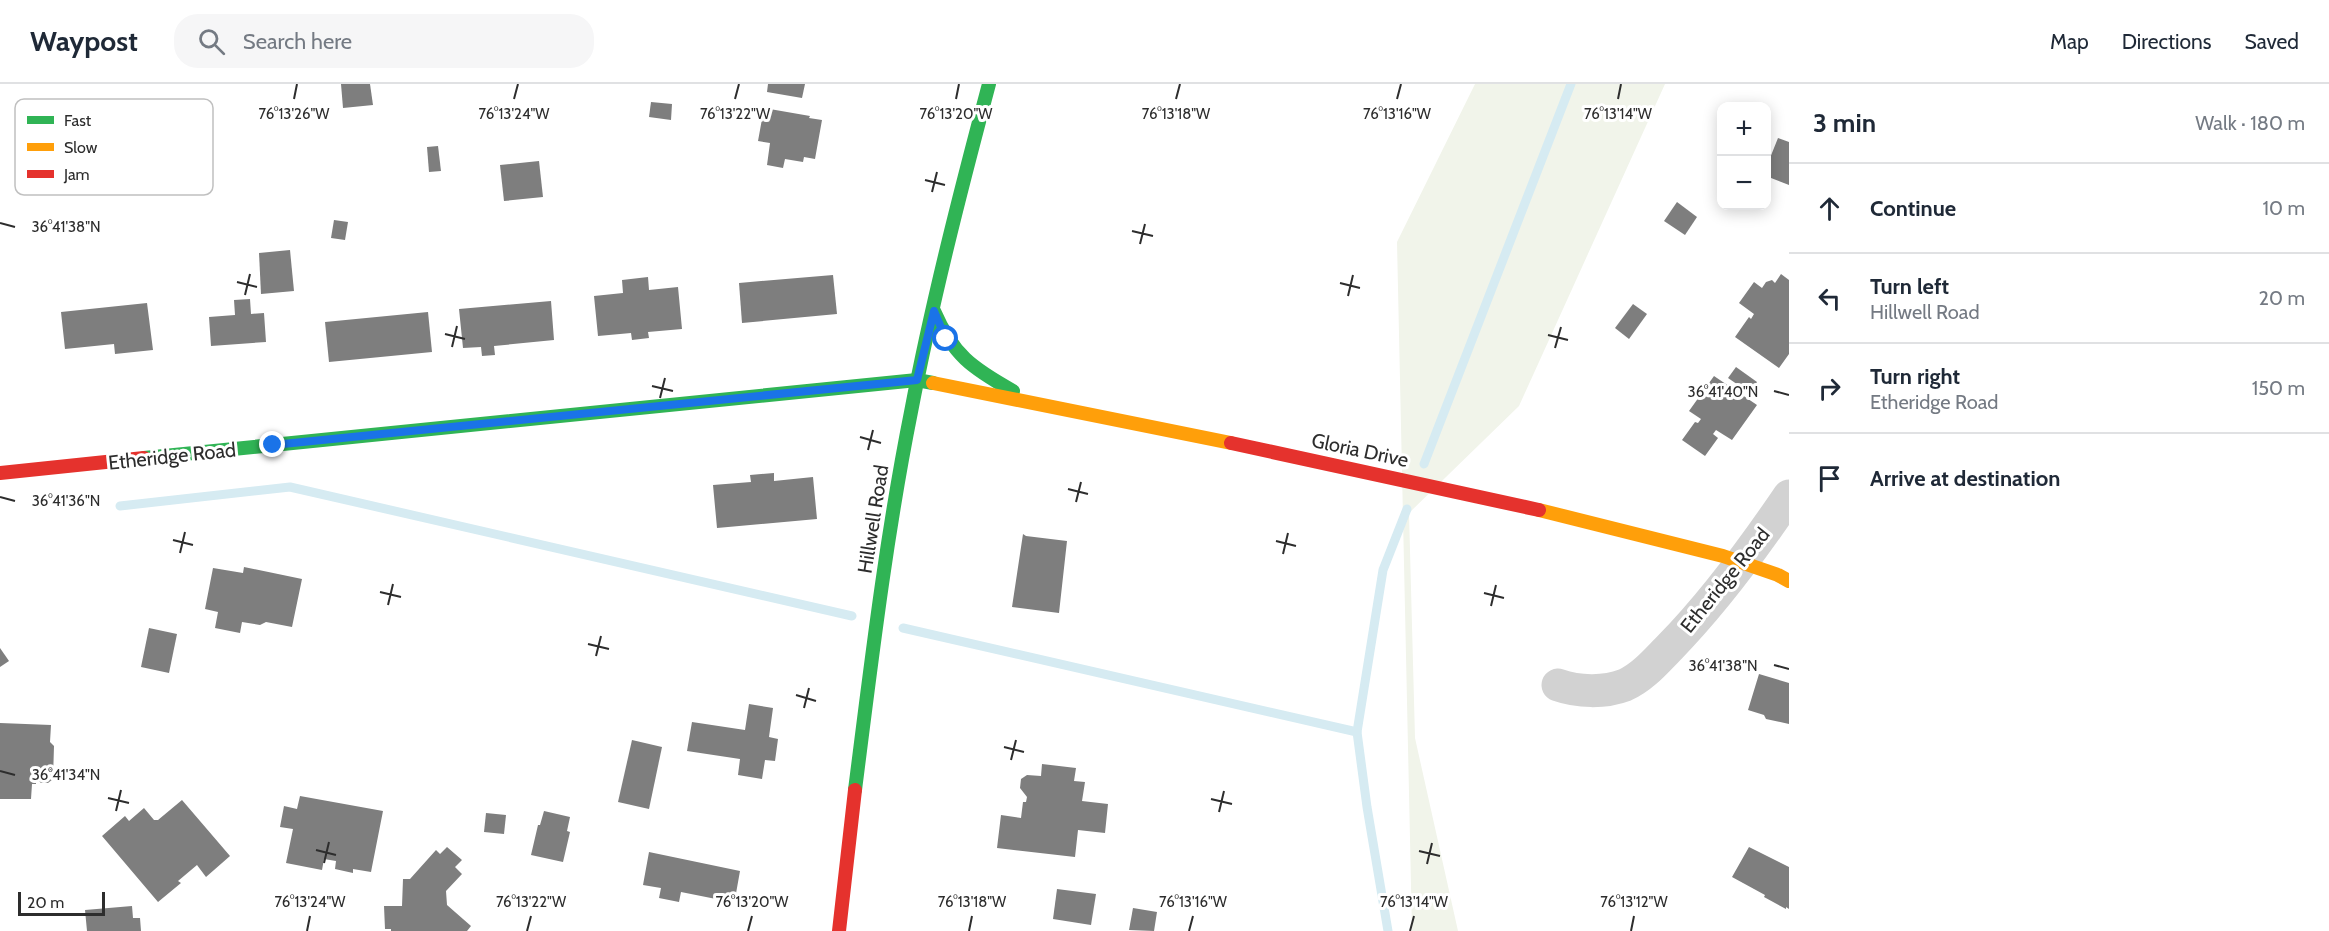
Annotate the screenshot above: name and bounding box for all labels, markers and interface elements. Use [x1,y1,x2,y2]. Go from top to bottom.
search box [174,14,594,68]
text: Waypost [30,24,138,58]
icon: search [195,25,228,58]
text: Search here [243,28,352,55]
text: Map [2050,29,2089,54]
text: Directions [2122,29,2211,54]
text: Saved [2244,29,2299,54]
legend [15,99,213,195]
map controls [1717,102,1771,210]
button: + [1717,102,1771,156]
text: 76°13'26"W [259,105,330,123]
text: 76°13'24"W [479,105,550,123]
text: 76°13'22"W [700,105,771,123]
text: 76°13'20"W [920,105,993,123]
text: 76°13'18"W [1142,105,1211,123]
text: 76°13'16"W [1363,105,1432,123]
text: 76°13'14"W [1584,105,1653,123]
text: 3 min [1813,107,1876,139]
text: Fast [64,111,92,130]
text: Walk · 180 m [2195,111,2305,135]
text: Slow [64,138,98,157]
button: − [1717,156,1771,210]
text: Jam [63,165,90,184]
icon: ahead [1813,192,1846,225]
text: Continue [1870,195,1956,222]
text: 10 m [2262,196,2305,220]
text: 36°41'38"N [31,218,101,236]
text: Turn left [1870,273,1949,300]
icon: left [1813,282,1846,315]
text: 20 m [2259,286,2305,310]
text: Hillwell Road [1870,300,1979,324]
route start [932,325,958,351]
text: Turn right [1870,363,1960,390]
icon: right [1813,372,1846,405]
text: 150 m [2252,376,2305,400]
text: 36°41'40"N [1688,383,1758,401]
text: Etheridge Road [1870,390,1998,414]
street label: Gloria Drive [1309,428,1411,472]
route end [259,431,285,457]
street label: Etheridge Road [107,437,237,475]
icon: arrive [1813,462,1846,495]
street label: Hillwell Road [853,463,893,575]
text: Arrive at destination [1870,465,2060,492]
text: 36°41'36"N [32,492,100,510]
street label: Etheridge Road [1675,523,1775,637]
text: 36°41'38"N [1688,657,1758,675]
text: 36°41'34"N [32,766,100,784]
scale bar [18,889,105,916]
text: 20 m [27,893,64,912]
text: 76°13'24"W [275,893,346,911]
text: 76°13'22"W [496,893,567,911]
text: 76°13'20"W [716,893,789,911]
text: 76°13'18"W [938,893,1007,911]
text: 76°13'16"W [1159,893,1228,911]
text: 76°13'14"W [1380,893,1449,911]
text: 76°13'12"W [1600,893,1668,911]

